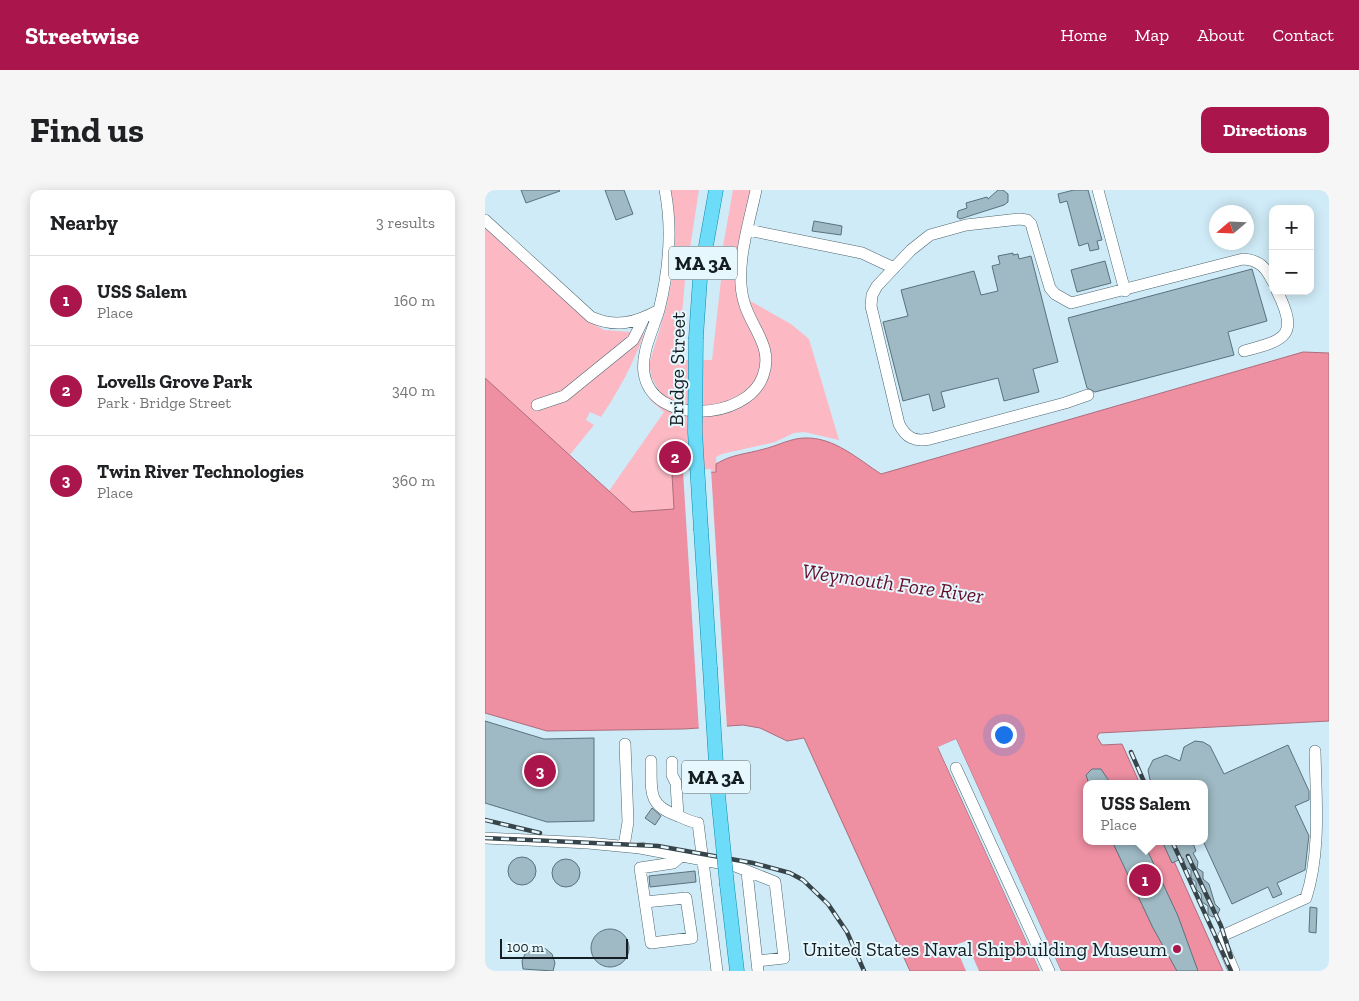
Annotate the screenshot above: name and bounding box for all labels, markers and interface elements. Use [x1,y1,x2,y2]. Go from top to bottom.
text: Streetwise [25,21,139,50]
text: Home [1060,24,1107,46]
text: Map [1135,24,1169,46]
text: About [1197,24,1244,46]
text: Contact [1272,24,1334,46]
button: Directions [1201,107,1329,153]
text: Find us [30,109,144,151]
north arrow [1209,205,1254,250]
map controls [1269,205,1314,295]
button: + [1269,205,1314,250]
text: Nearby [50,210,118,235]
text: 3 results [376,213,435,232]
road number: MA 3A [669,246,737,280]
button: − [1269,250,1314,295]
text: USS Salem [97,280,187,303]
text: 1 [63,291,69,310]
text: 160 m [394,291,435,310]
text: Place [97,303,133,322]
street label: Bridge Street [664,311,690,427]
text: Lovells Grove Park [97,370,252,393]
text: 2 [62,381,70,400]
text: 340 m [392,381,435,400]
text: Park · Bridge Street [97,393,231,412]
pin: 2 [659,438,691,476]
text: Twin River Technologies [97,460,304,483]
text: 3 [62,471,70,490]
text: 360 m [392,471,435,490]
text: Place [97,483,133,502]
water label: Weymouth Fore River [801,558,986,608]
your location [991,722,1017,748]
pin: 3 [524,752,556,790]
road number: MA 3A [682,760,750,794]
popup [1083,780,1208,845]
text: USS Salem [1101,792,1190,815]
text: Place [1101,815,1137,834]
pin: 1 [1129,861,1161,899]
scale bar [500,936,627,959]
place label: United States Naval Shipbuilding Museum [803,937,1168,961]
text: 100 m [507,939,544,956]
marker: United States Naval Shipbuilding Museum [1171,943,1183,955]

